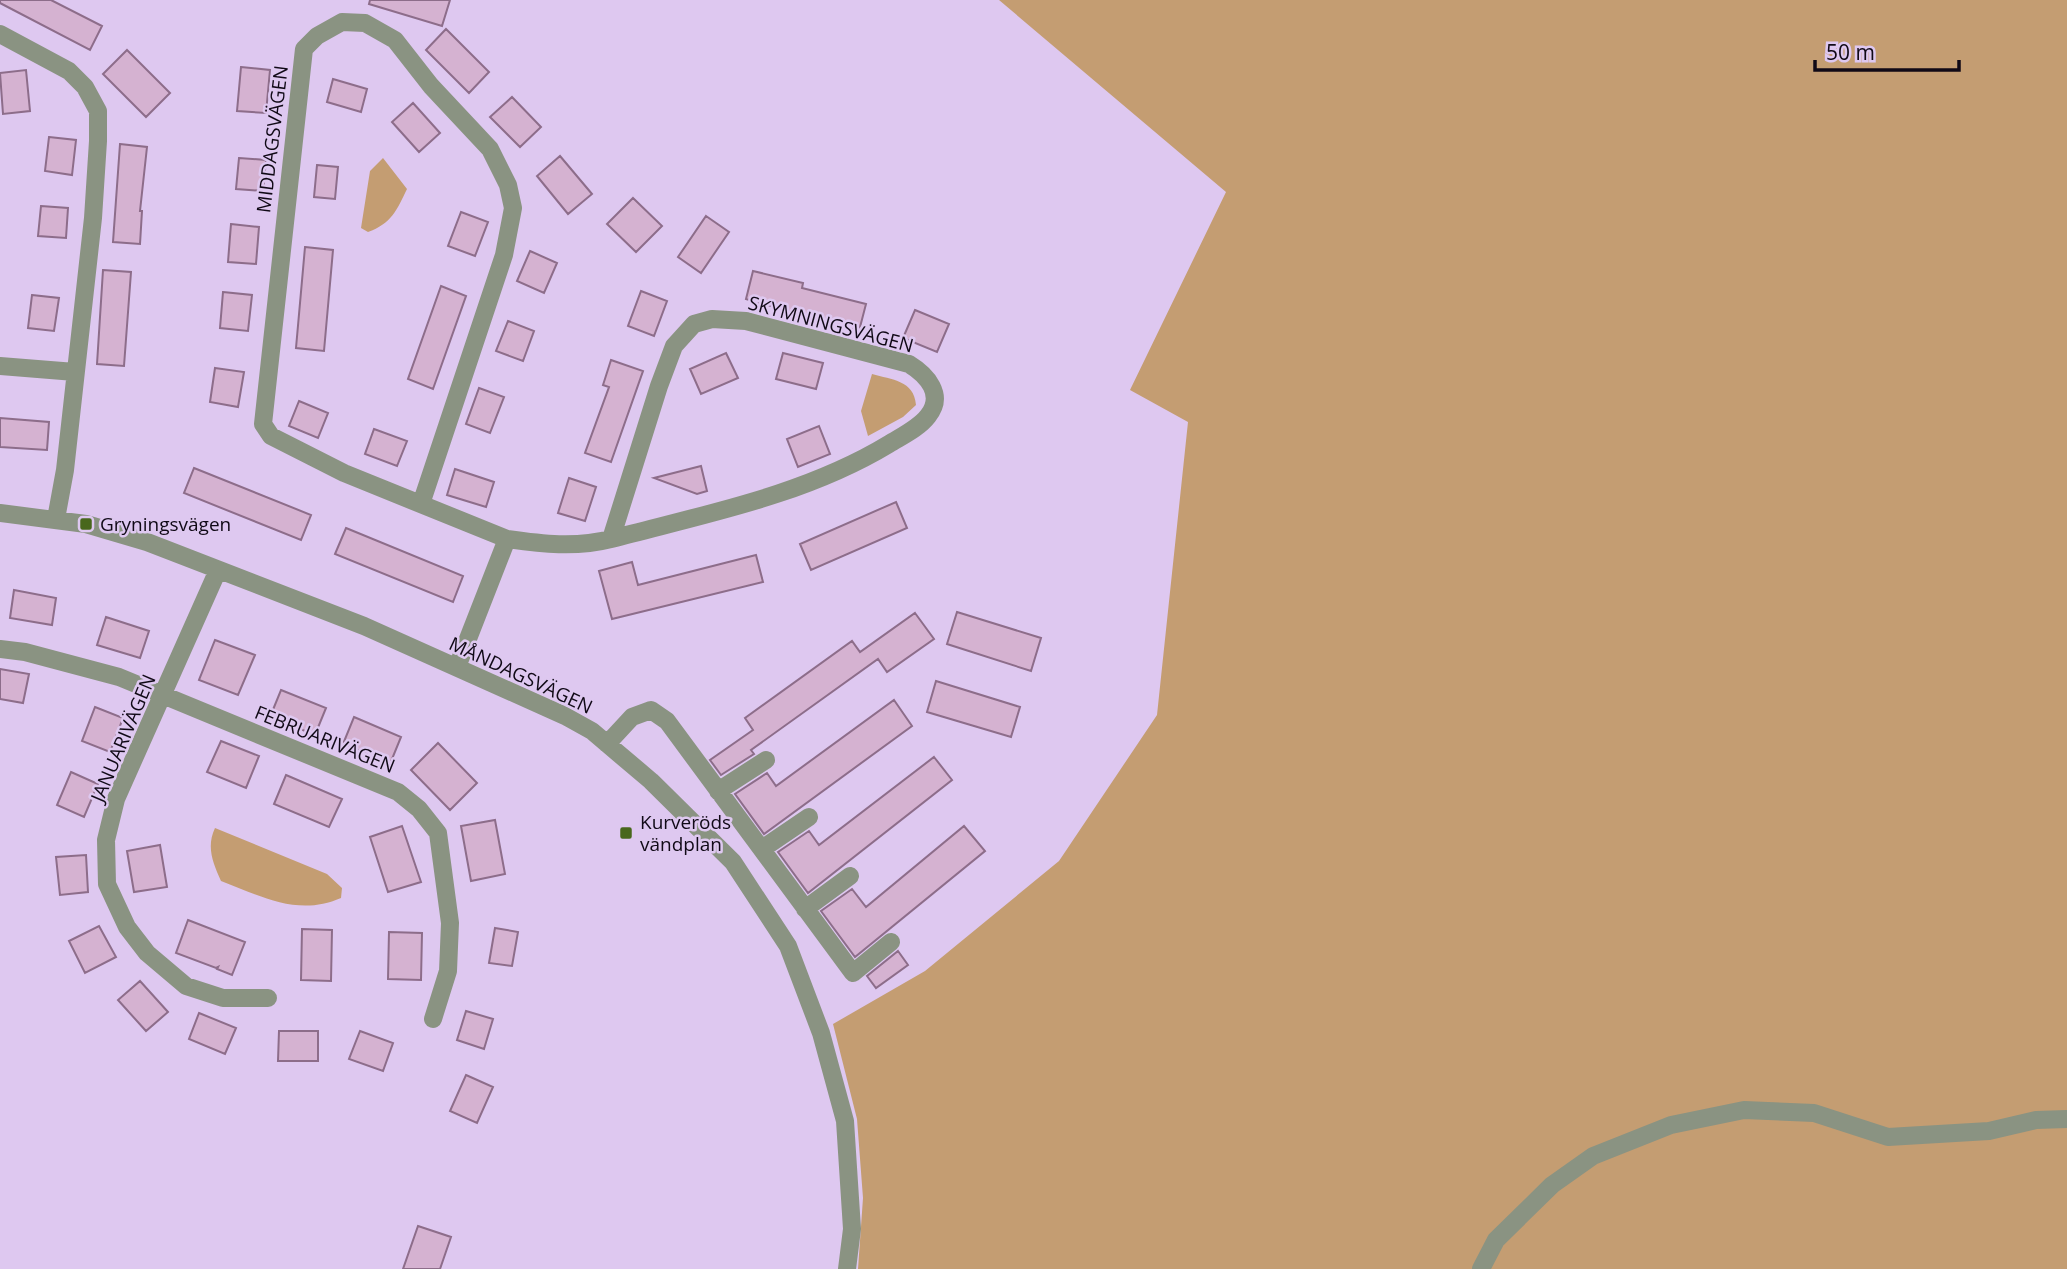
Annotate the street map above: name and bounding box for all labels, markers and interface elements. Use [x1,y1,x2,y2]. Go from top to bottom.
scale bar [1815,28,1958,72]
text: 50 m [1826,38,1875,66]
street label: MIDDAGSVÄGEN [250,64,294,214]
street label: SKYMNINGSVÄGEN [746,289,916,359]
place label: Gryningsvägen [100,511,231,537]
marker: Gryningsvägen [78,516,94,532]
street label: MÅNDAGSVÄGEN [445,630,597,720]
street label: JANUARIVÄGEN [84,670,162,808]
street label: FEBRUARIVÄGEN [251,699,399,779]
place label: Kurveröds vändplan [640,809,731,857]
marker: Kurveröds vändplan [618,825,634,841]

